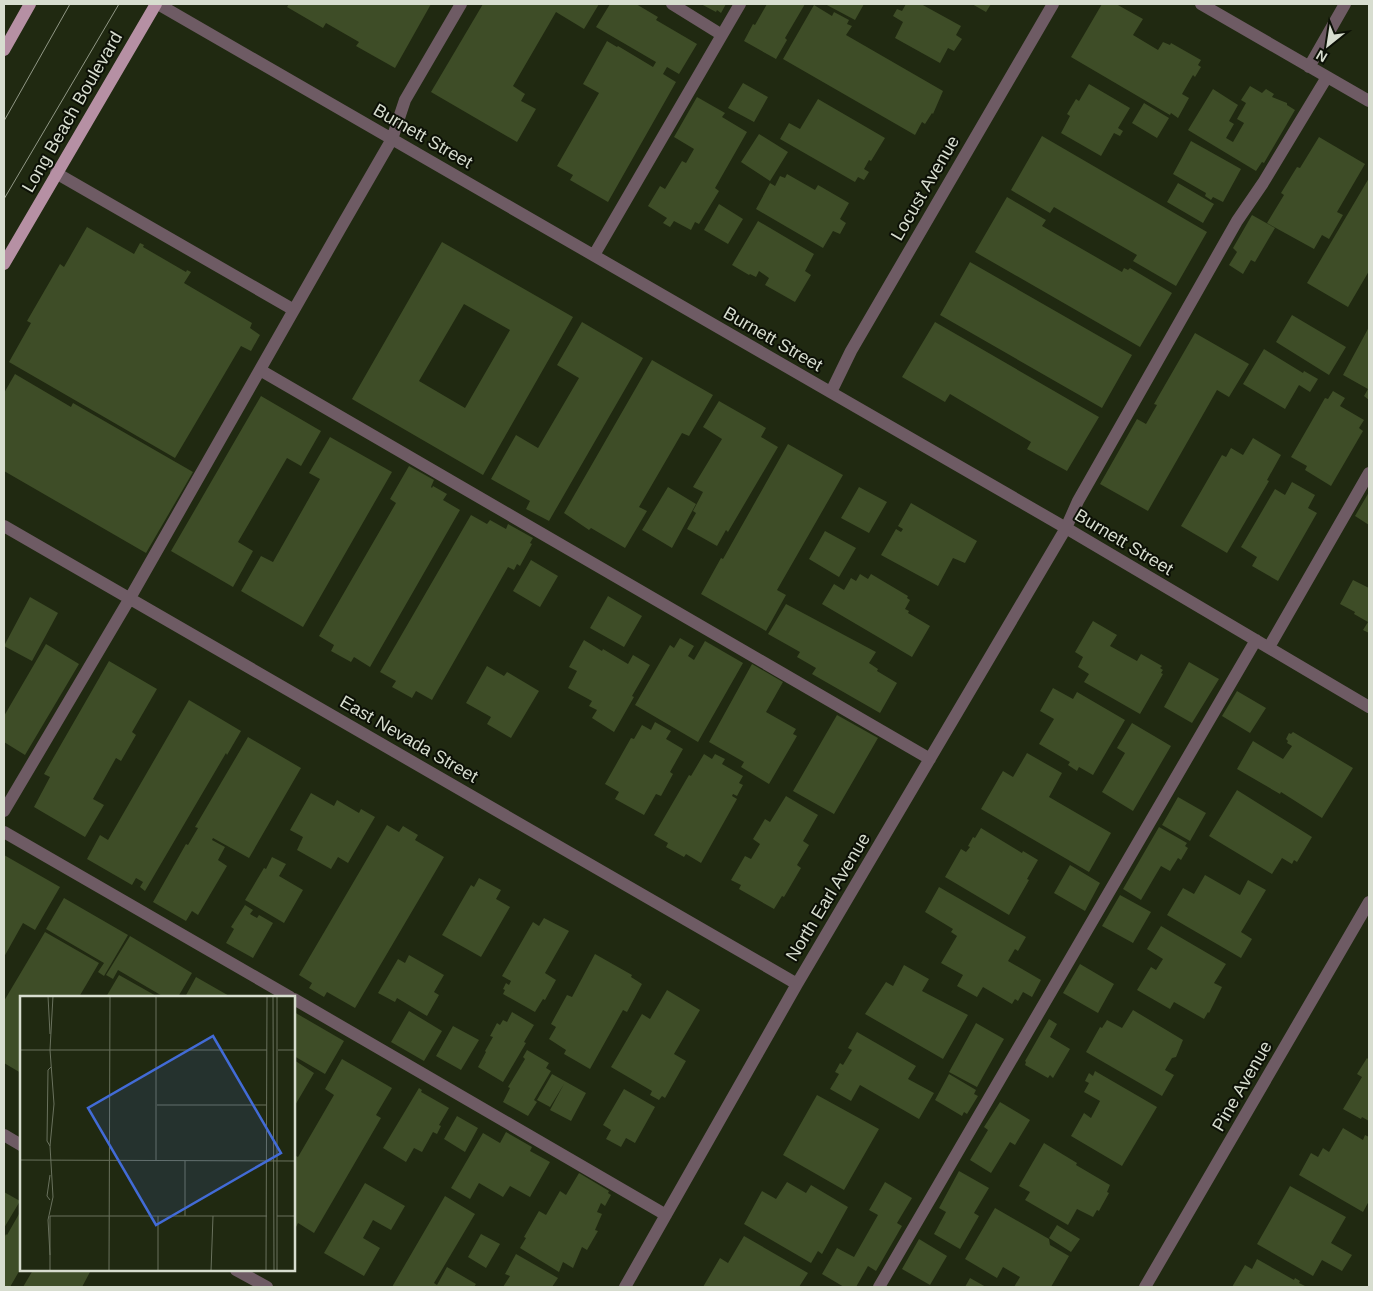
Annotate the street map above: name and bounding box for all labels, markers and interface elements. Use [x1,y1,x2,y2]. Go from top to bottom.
north arrow [1303,20,1353,70]
street label: Long Beach Boulevard [18,28,126,196]
text: N [1313,47,1330,66]
street label: Burnett Street [370,100,476,172]
street label: Locust Avenue [887,132,963,244]
street label: Burnett Street [720,303,826,375]
street label: Burnett Street [1071,505,1177,579]
street label: East Nevada Street [336,691,482,787]
street label: North Earl Avenue [782,829,874,965]
inset map [20,996,295,1271]
street label: Pine Avenue [1208,1037,1276,1135]

